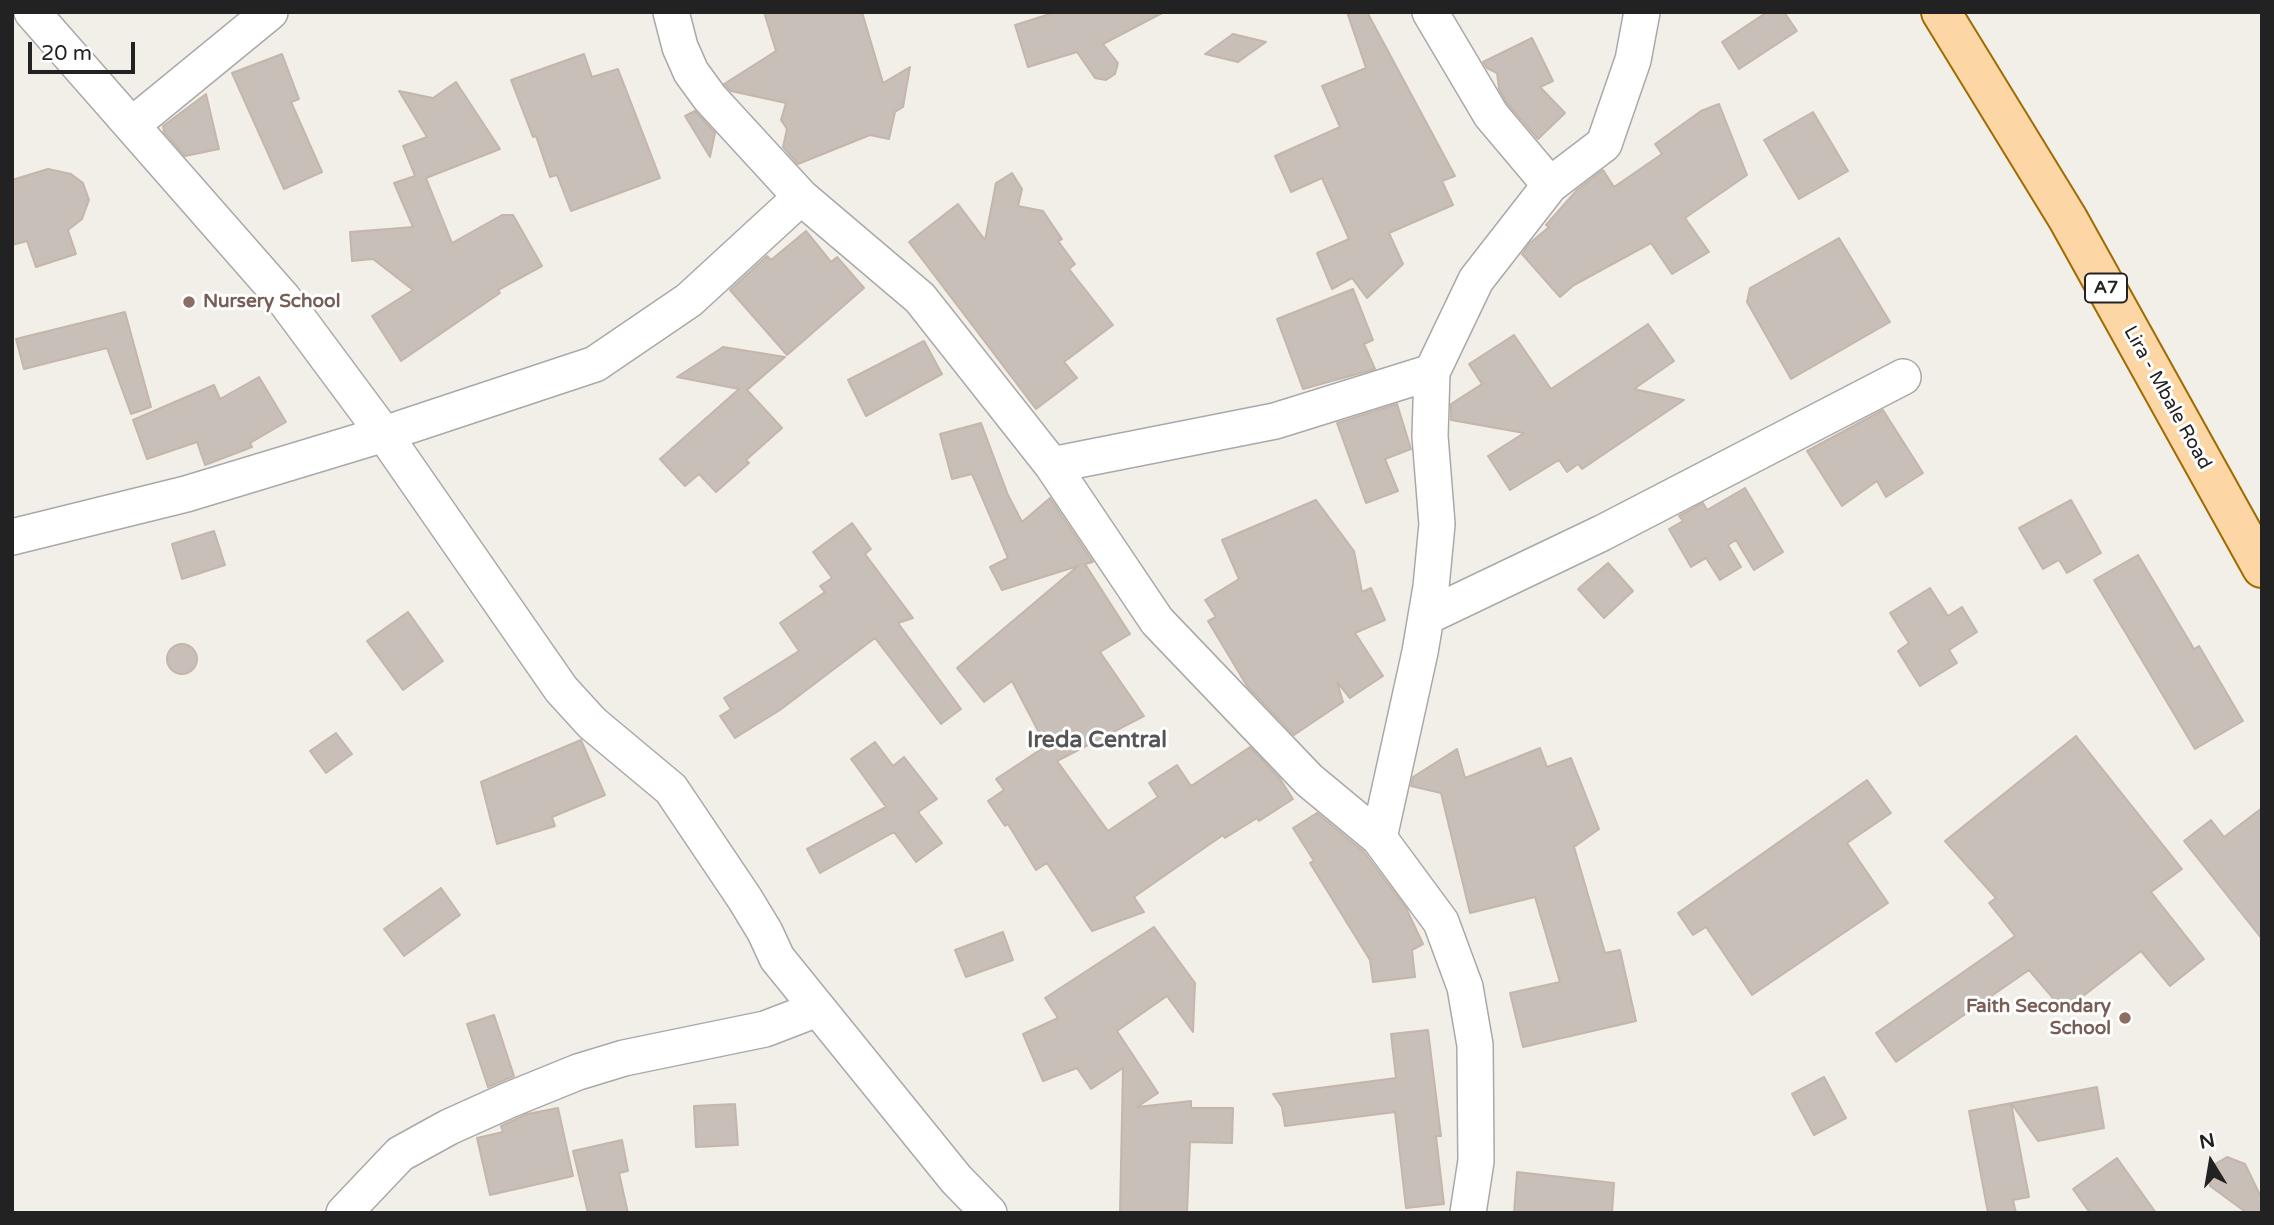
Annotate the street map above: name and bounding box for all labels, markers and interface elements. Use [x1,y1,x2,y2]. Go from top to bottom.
scale bar [32,28,138,72]
text: 20 m [41,41,92,66]
road number: A7 [2085,274,2127,302]
place label: Nursery School [203,291,340,313]
marker: Nursery School [181,294,197,310]
street label: Lira - Mbale Road [2118,322,2216,474]
district label: Ireda Central [1027,727,1167,755]
place label: Faith Secondary School [1966,996,2111,1040]
marker: Faith Secondary School [2117,1010,2133,1026]
north arrow [2176,1127,2246,1197]
text: N [2197,1129,2217,1154]

